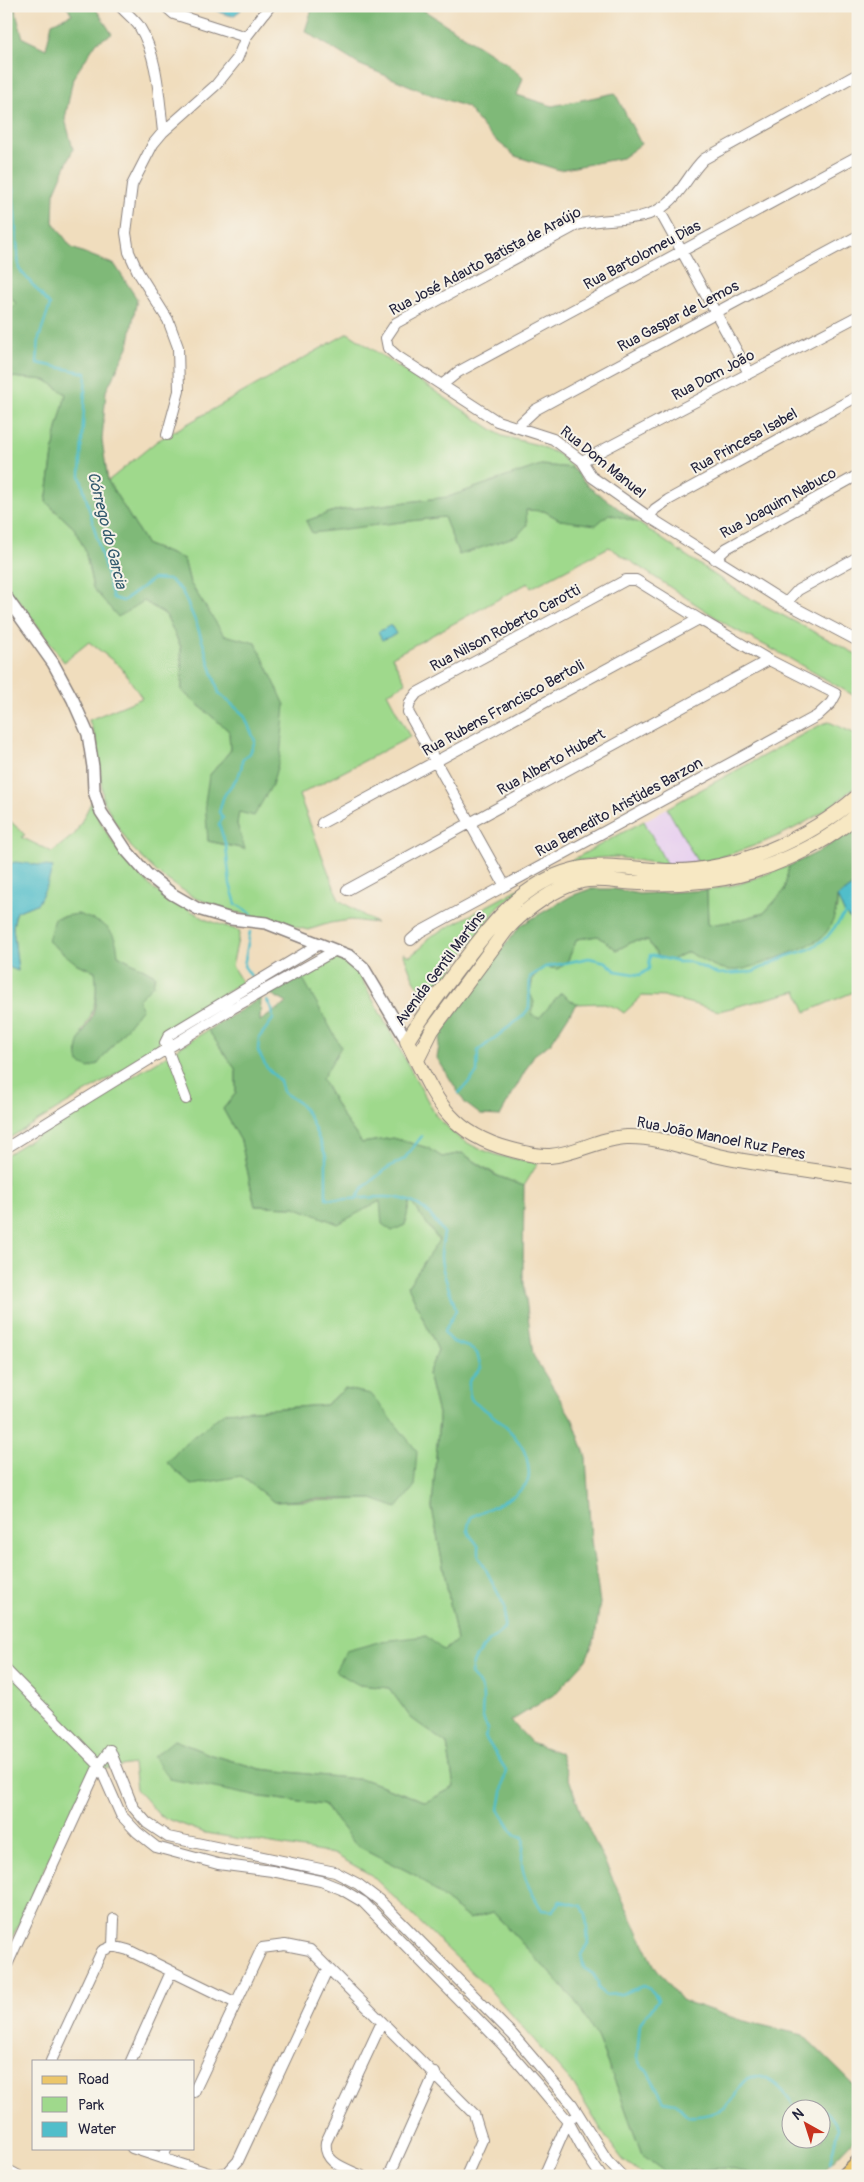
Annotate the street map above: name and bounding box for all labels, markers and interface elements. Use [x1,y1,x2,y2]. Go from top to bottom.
street label: Rua José Adauto Batista de Araújo [386,203,584,320]
street label: Rua Bartolomeu Dias [580,216,704,294]
street label: Rua Gaspar de Lemos [614,276,742,356]
street label: Rua Dom João [669,346,758,405]
street label: Rua Princesa Isabel [688,404,801,479]
street label: Rua Dom Manuel [556,422,649,503]
street label: Rua Joaquim Nabuco [717,464,840,543]
water label: Córrego do Garcia [83,470,132,592]
street label: Rua Nilson Roberto Carotti [427,581,584,676]
street label: Rua Rubens Francisco Bertoli [419,656,588,761]
street label: Rua Alberto Hubert [494,724,609,800]
street label: Rua Benedito Aristides Barzon [532,753,706,861]
street label: Avenida Gentil Martins [391,907,490,1029]
street label: Rua João Manoel Ruz Peres [635,1113,807,1164]
legend [32,2060,195,2150]
text: Road [78,2070,109,2089]
text: Park [78,2096,105,2115]
north arrow [782,2100,832,2150]
text: N [789,2105,807,2124]
text: Water [78,2120,117,2139]

